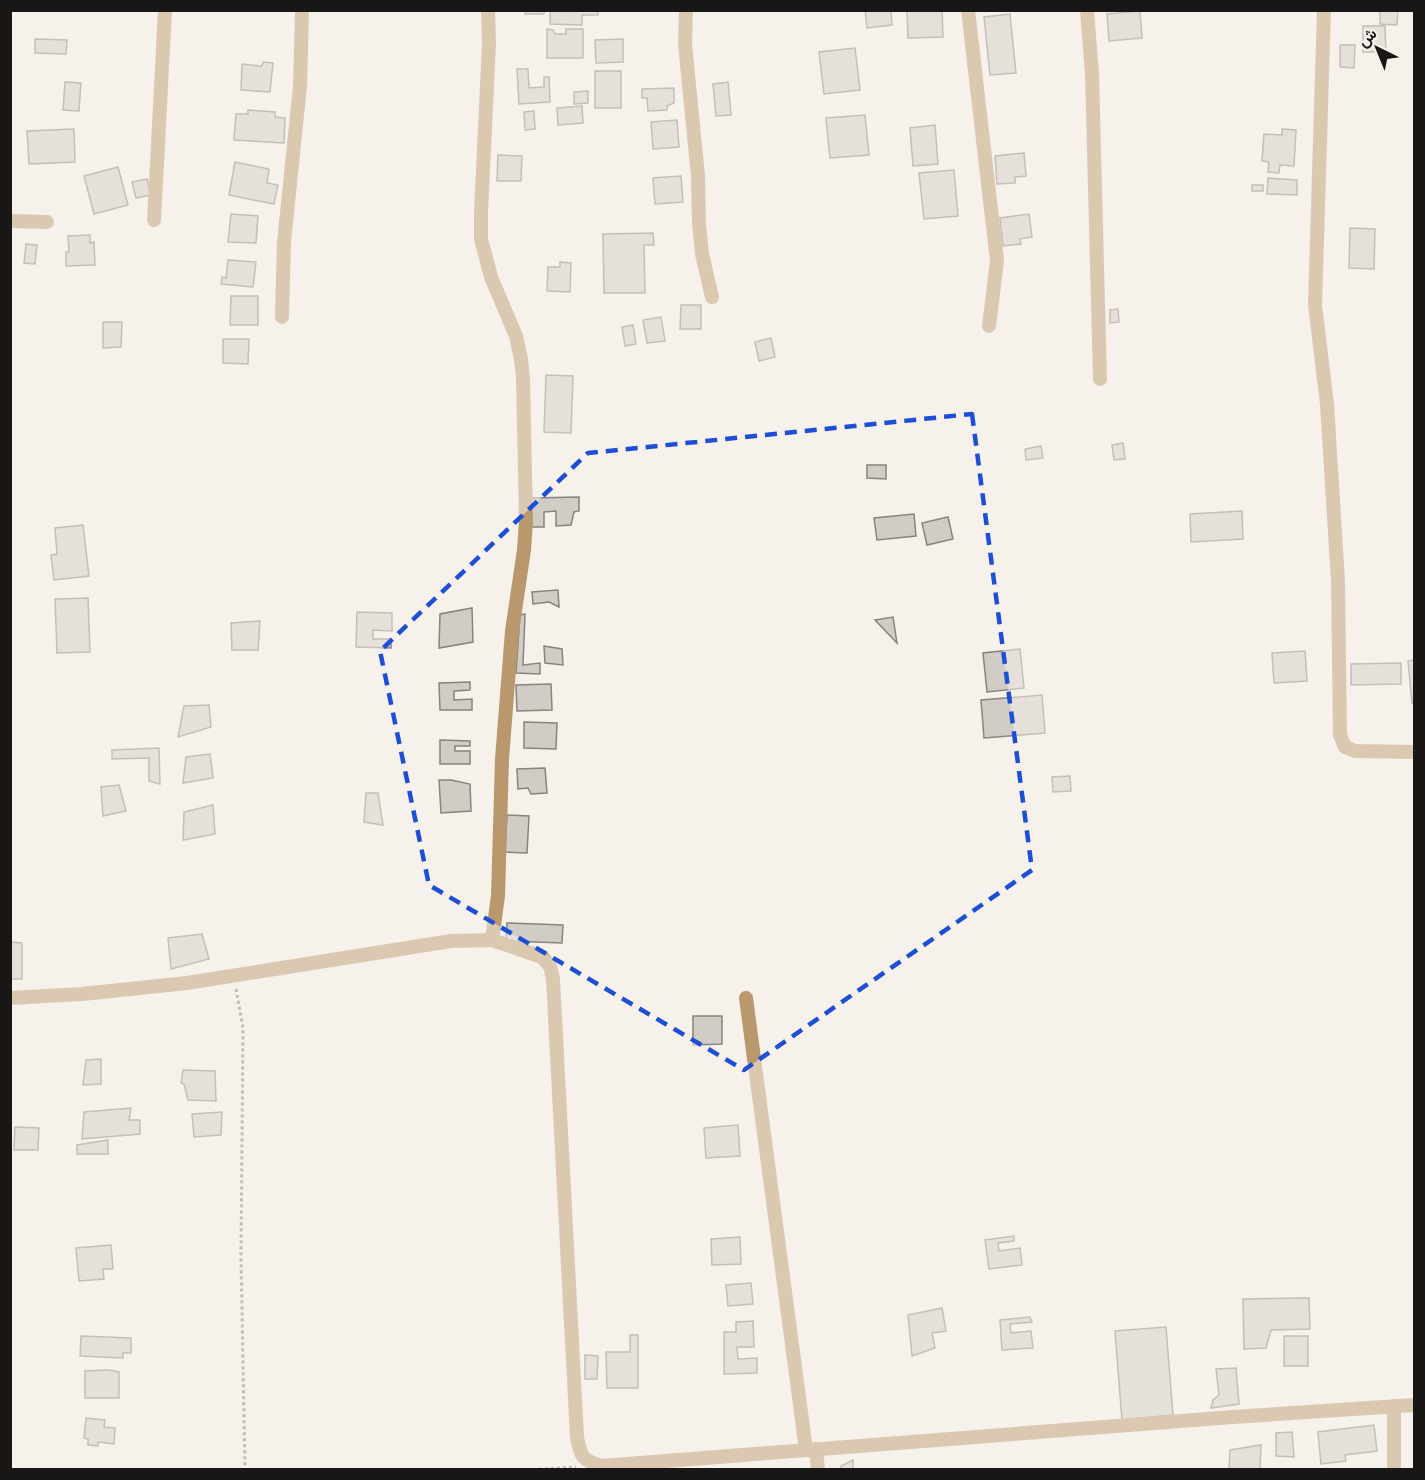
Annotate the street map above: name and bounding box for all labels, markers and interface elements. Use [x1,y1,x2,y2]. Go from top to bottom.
north arrow [1347,18,1407,78]
text: ش [1353,23,1381,51]

